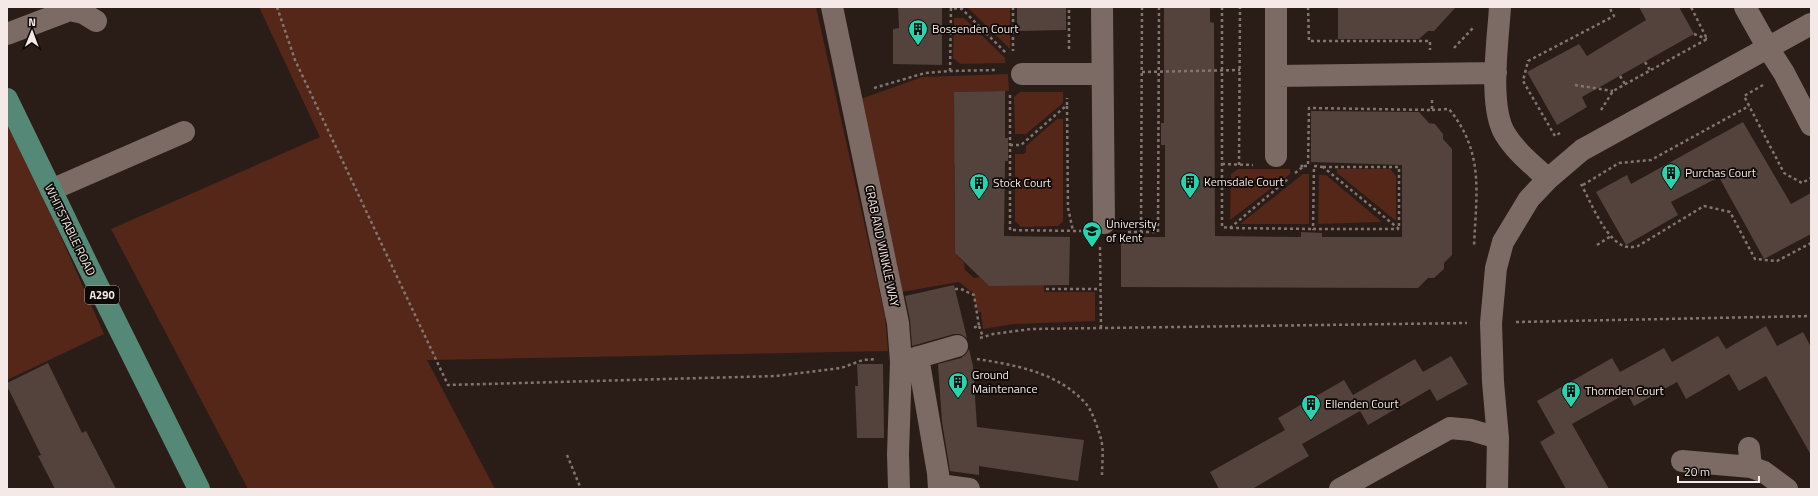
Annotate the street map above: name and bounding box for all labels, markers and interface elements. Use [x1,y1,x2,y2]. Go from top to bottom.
north arrow [12,12,52,52]
text: N [28,14,36,30]
building icon: Bossenden Court [907,18,929,46]
place label: Bossenden Court [932,19,1019,38]
building icon: Purchas Court [1660,162,1682,190]
place label: Purchas Court [1685,163,1757,182]
building icon: Kemsdale Court [1179,171,1201,199]
building icon: Stock Court [968,172,990,200]
place label: Kemsdale Court [1204,172,1284,191]
place label: Stock Court [993,173,1052,192]
street label: WHITSTABLE ROAD [40,181,101,279]
street label: CRAB AND WINKLE WAY [860,183,905,309]
place label: University of Kent [1106,214,1157,247]
school or university icon: University of Kent [1081,220,1103,248]
road number: A290 [85,286,119,304]
place label: Ground Maintenance [972,365,1038,398]
building icon: Ground Maintenance [947,371,969,399]
building icon: Thornden Court [1560,380,1582,408]
place label: Thornden Court [1585,381,1664,400]
building icon: Ellenden Court [1300,393,1322,421]
place label: Ellenden Court [1325,394,1399,413]
scale bar [1678,458,1759,484]
text: 20 m [1684,462,1710,481]

